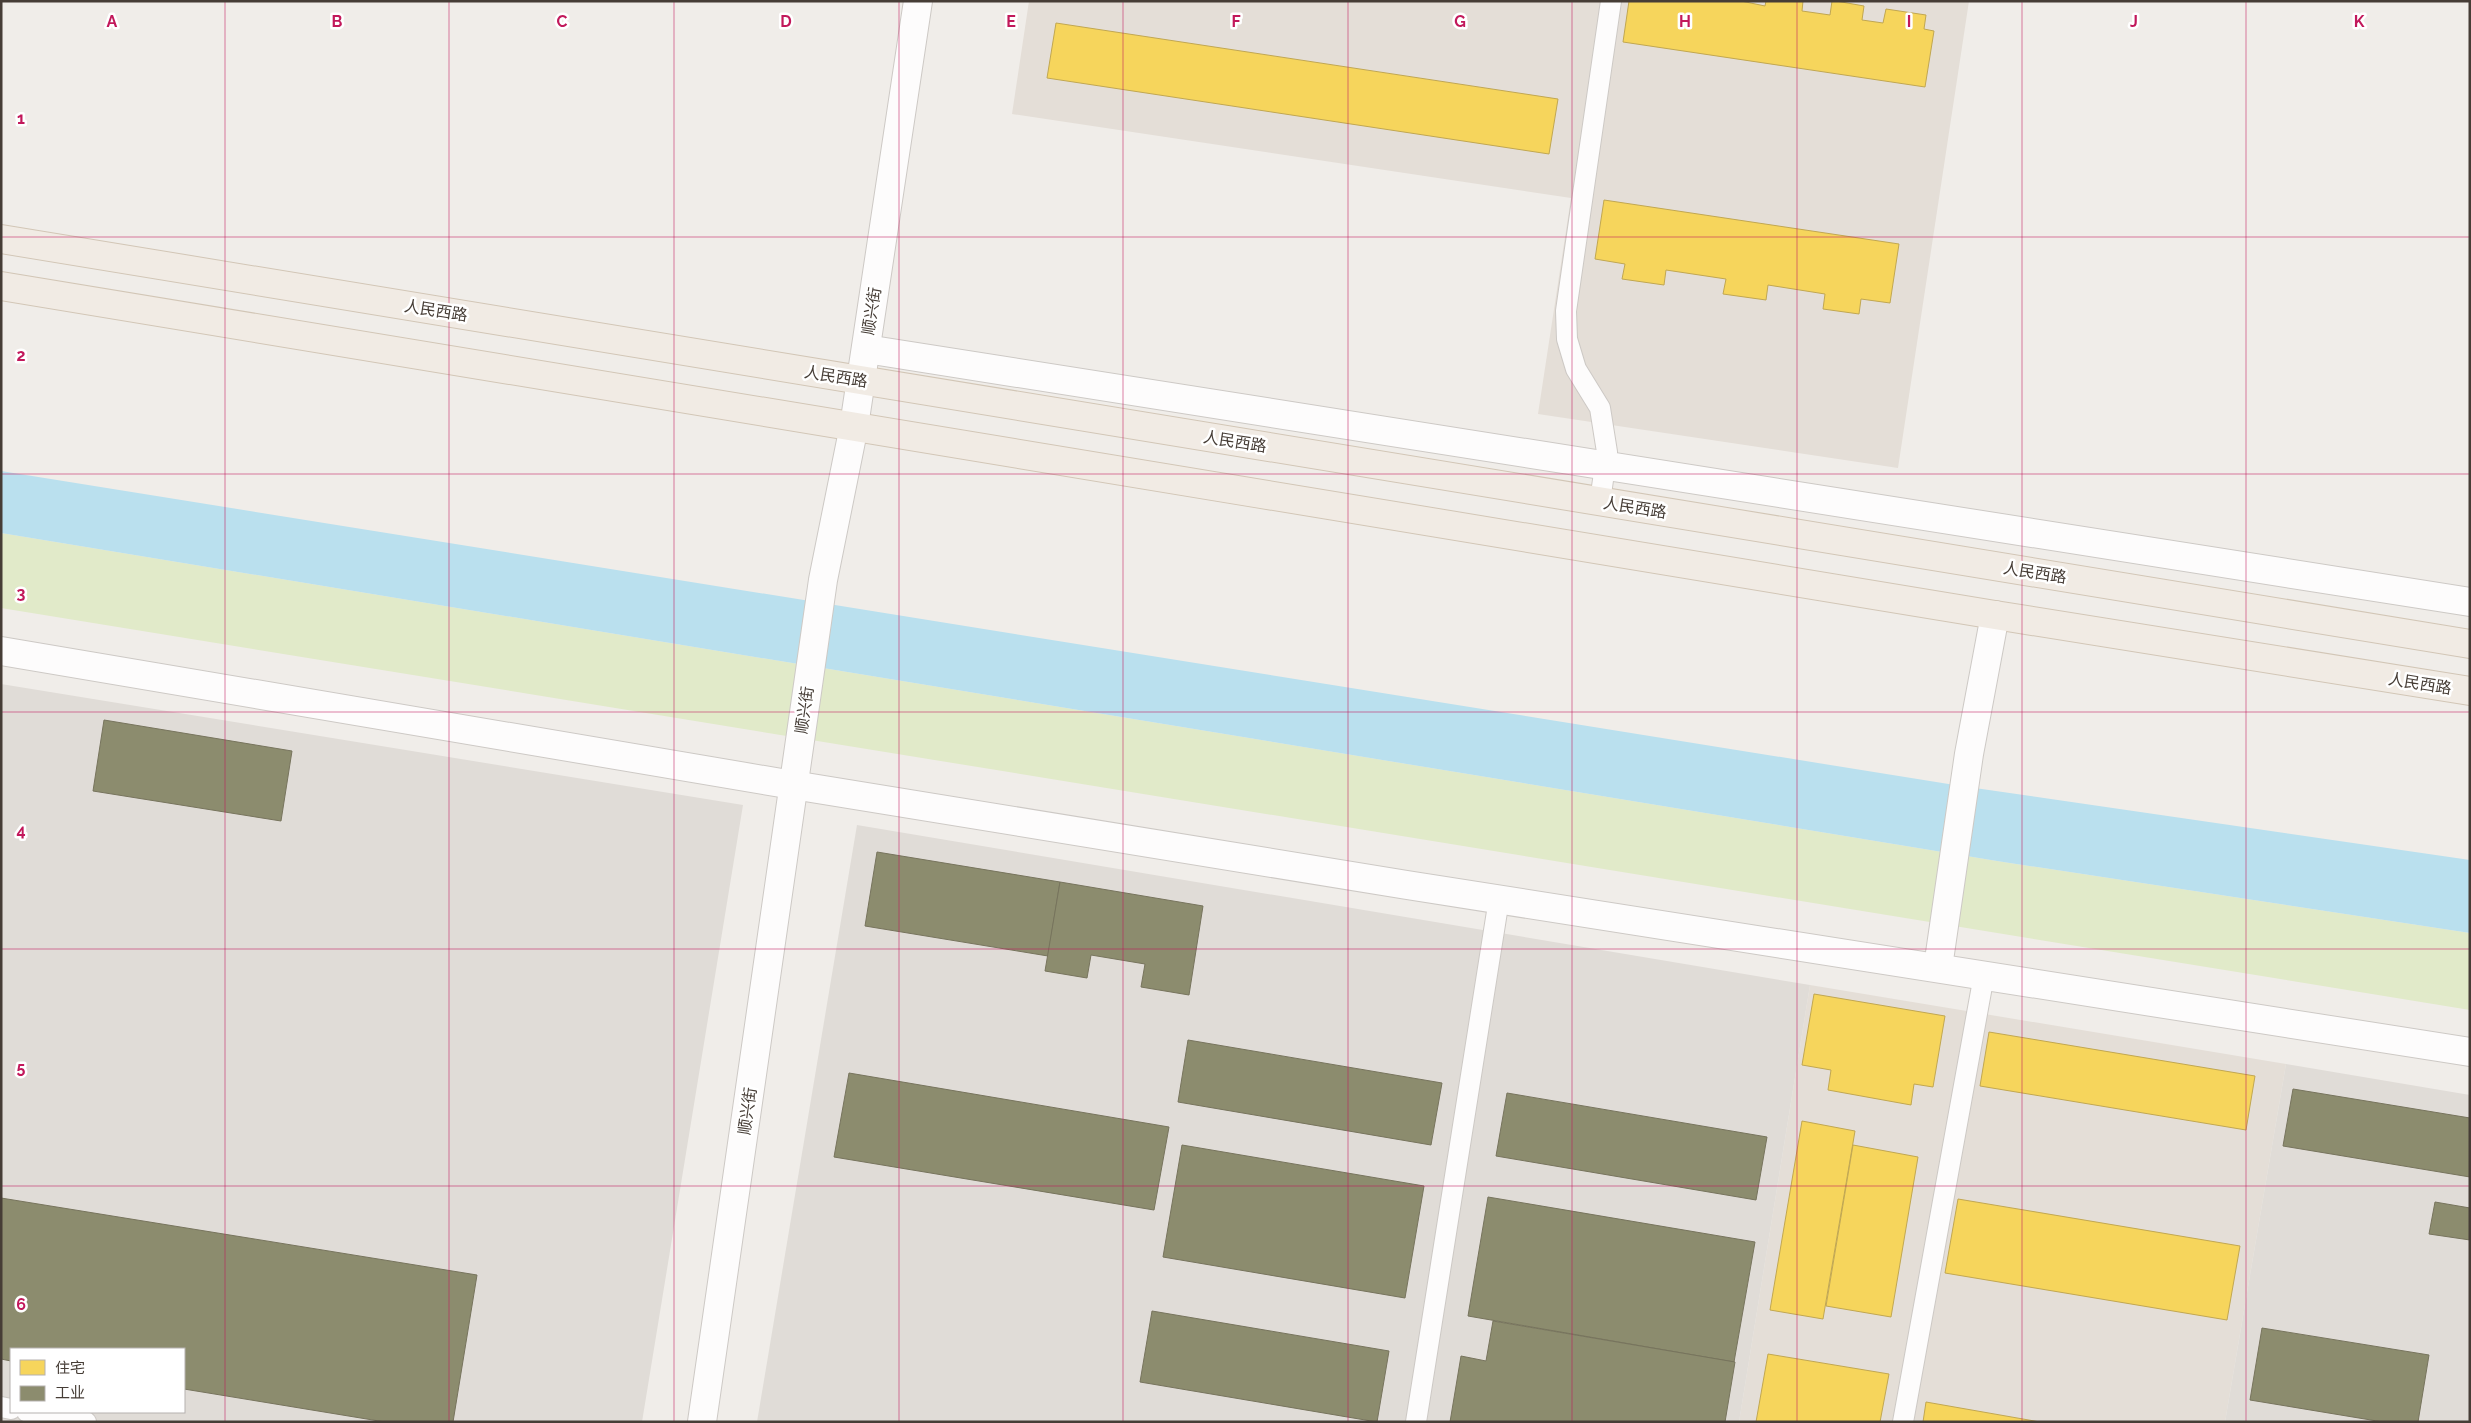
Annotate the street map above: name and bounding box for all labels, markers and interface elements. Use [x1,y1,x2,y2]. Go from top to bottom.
text: A [107,12,118,31]
text: B [332,12,343,31]
text: C [557,12,568,31]
text: D [780,12,792,31]
text: E [1006,12,1016,31]
text: F [1231,12,1241,31]
text: G [1454,12,1466,31]
text: H [1679,12,1691,31]
text: I [1907,12,1911,31]
text: J [2130,12,2138,31]
text: K [2354,12,2365,31]
text: 1 [17,109,25,128]
street label: 顺兴街 [858,286,885,336]
street label: 人民西路 [403,296,469,325]
text: 2 [16,346,26,365]
street label: 人民西路 [803,362,869,391]
street label: 人民西路 [1202,427,1268,456]
street label: 人民西路 [1602,493,1668,522]
street label: 人民西路 [2002,558,2068,587]
text: 3 [17,584,26,603]
street label: 人民西路 [2387,669,2453,698]
street label: 顺兴街 [792,685,817,735]
text: 4 [16,821,26,840]
text: 5 [17,1058,26,1077]
street label: 顺兴街 [735,1086,760,1136]
text: 6 [16,1295,26,1314]
legend [10,1348,185,1413]
text: 住宅 [55,1359,85,1377]
text: 工业 [55,1384,85,1402]

